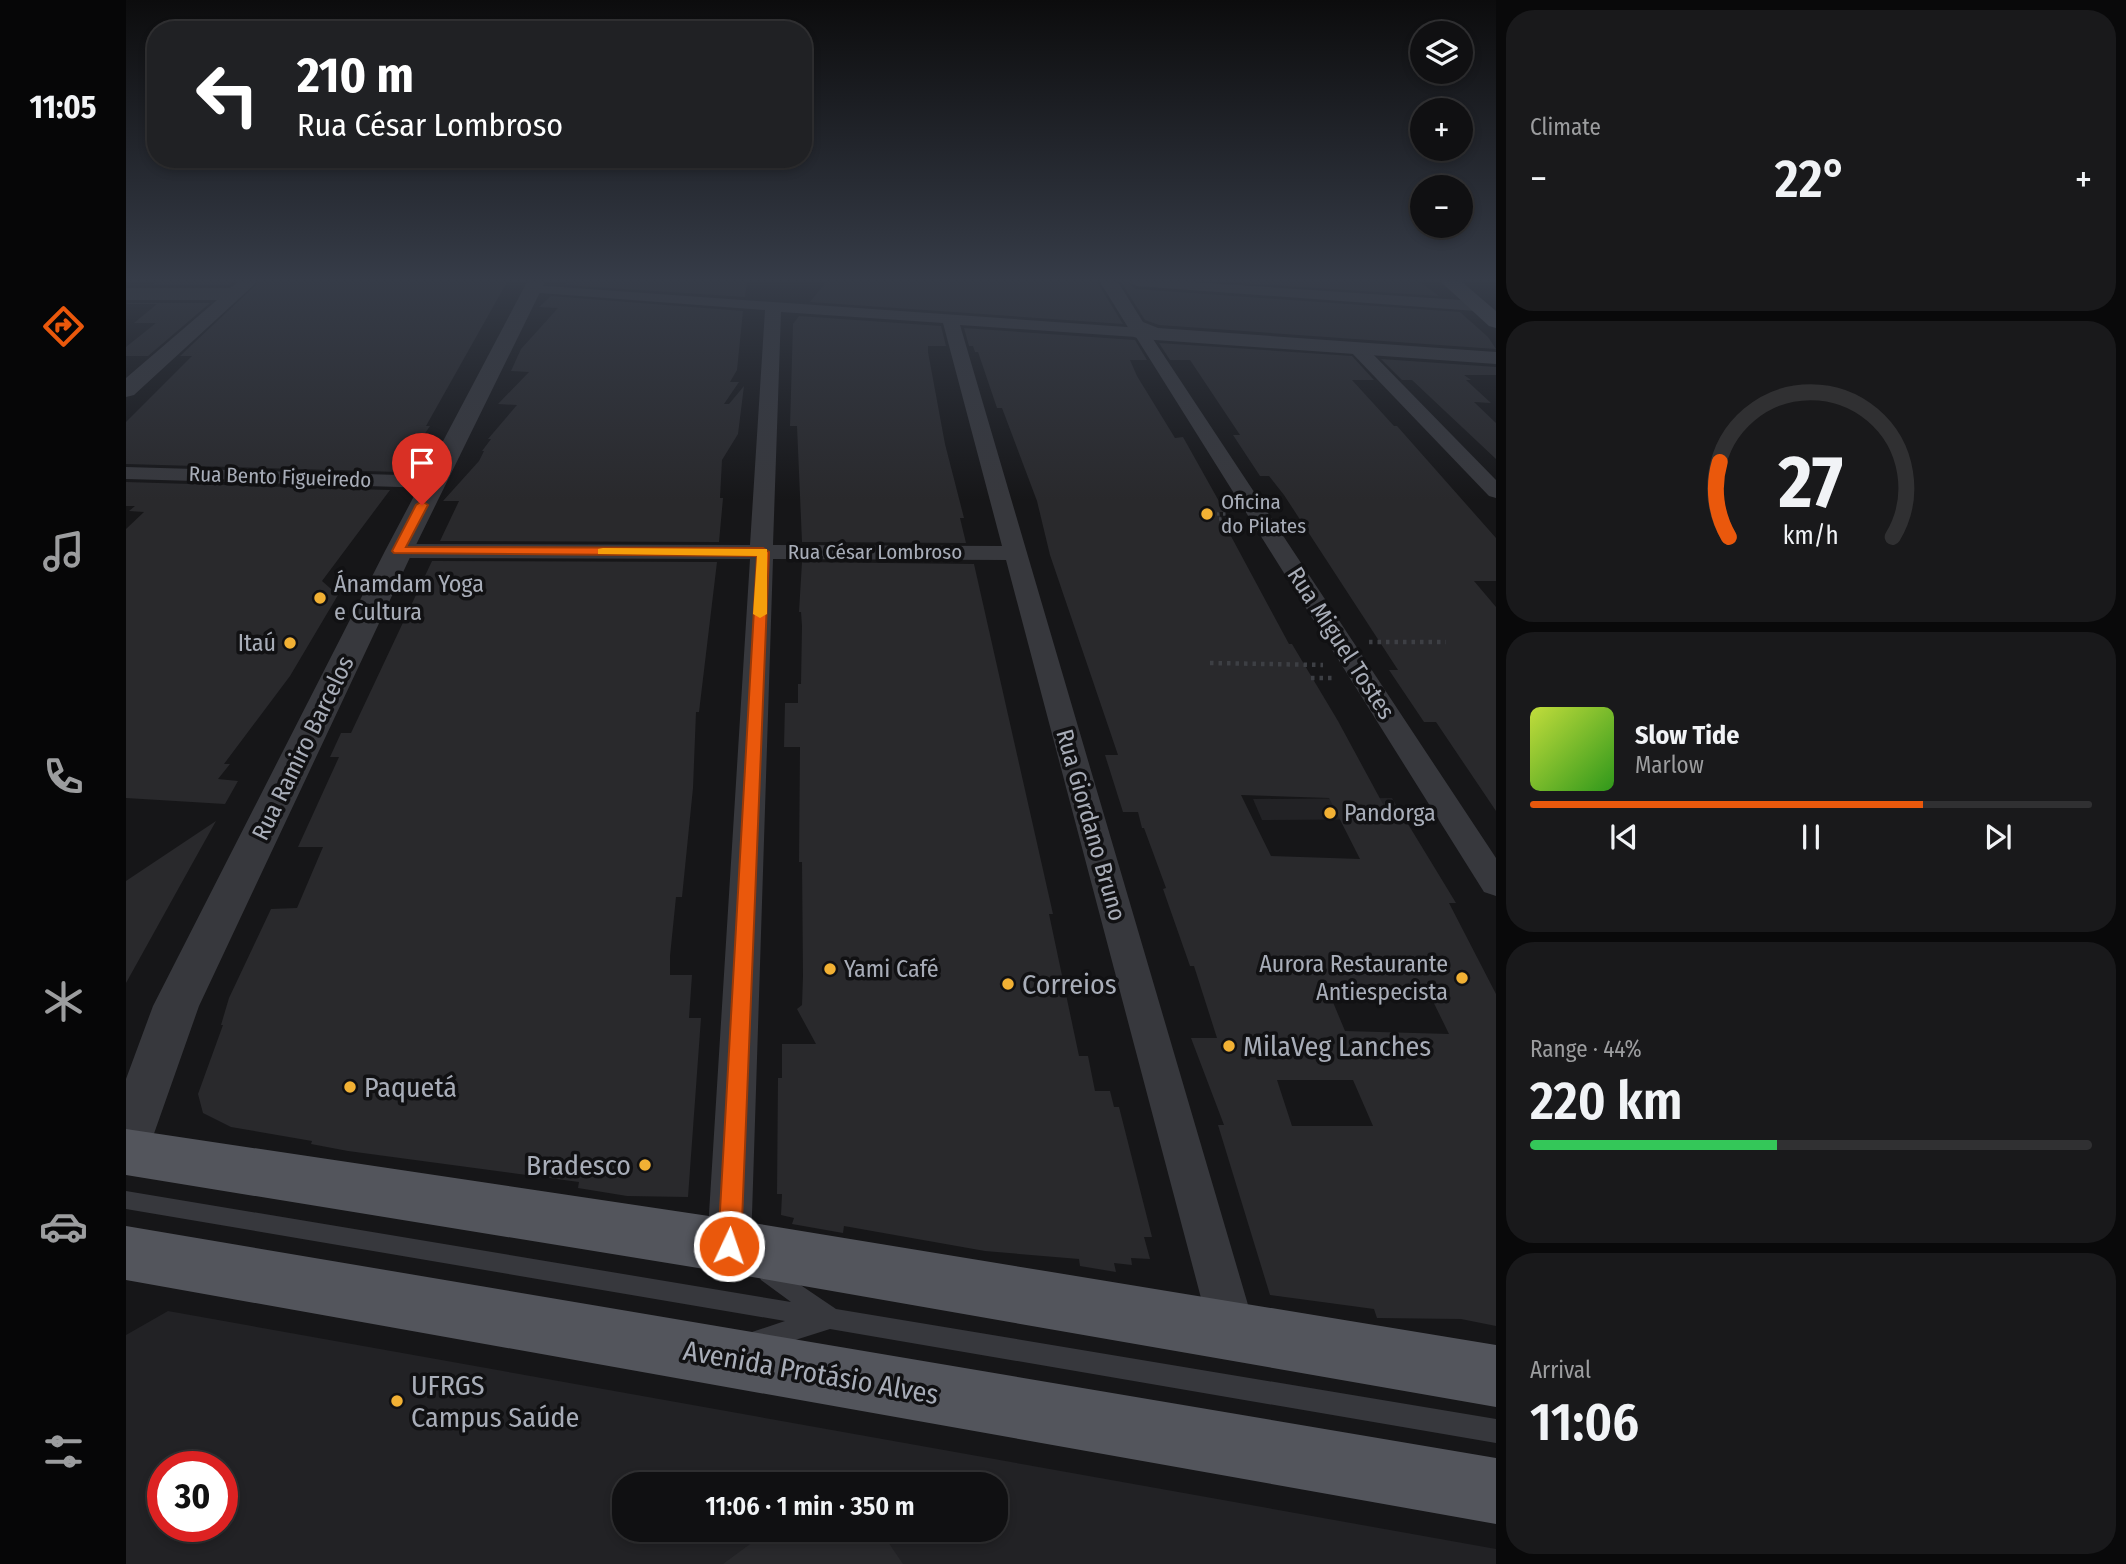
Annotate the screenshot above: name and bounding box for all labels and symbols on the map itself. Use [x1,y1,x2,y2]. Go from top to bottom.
pin [392,433,452,505]
street label: Rua Bento Figueiredo [188,461,372,493]
place label: Oficina do Pilates [1221,489,1306,539]
marker: Oficina do Pilates [1199,506,1215,522]
street label: Rua César Lombroso [788,539,962,565]
street label: Rua Miguel Tostes [1281,562,1401,724]
place label: Ánamdam Yoga e Cultura [334,569,484,626]
marker: Ánamdam Yoga e Cultura [312,590,328,606]
place label: Itaú [238,629,276,657]
marker: Itaú [282,635,298,651]
street label: Rua Ramiro Barcelos [246,651,360,845]
street label: Rua Giordano Bruno [1050,726,1132,924]
place label: Pandorga [1344,799,1436,827]
marker: Pandorga [1322,805,1338,821]
place label: Aurora Restaurante Antiespecista [1259,950,1448,1006]
place label: Yami Café [844,955,939,983]
marker: Yami Café [822,961,838,977]
place label: Correios [1022,968,1117,1001]
marker: Aurora Restaurante Antiespecista [1454,970,1470,986]
marker: Correios [1000,976,1016,992]
place label: MilaVeg Lanches [1243,1030,1431,1063]
marker: MilaVeg Lanches [1221,1038,1237,1054]
place label: Paquetá [364,1071,457,1104]
marker: Paquetá [342,1079,358,1095]
place label: Bradesco [526,1149,631,1182]
marker: Bradesco [637,1157,653,1173]
position arrow [692,1209,766,1283]
street label: Avenida Protásio Alves [681,1334,941,1411]
place label: UFRGS Campus Saúde [411,1369,579,1434]
marker: UFRGS Campus Saúde [389,1393,405,1409]
speed limit sign: 30 [147,1451,238,1542]

